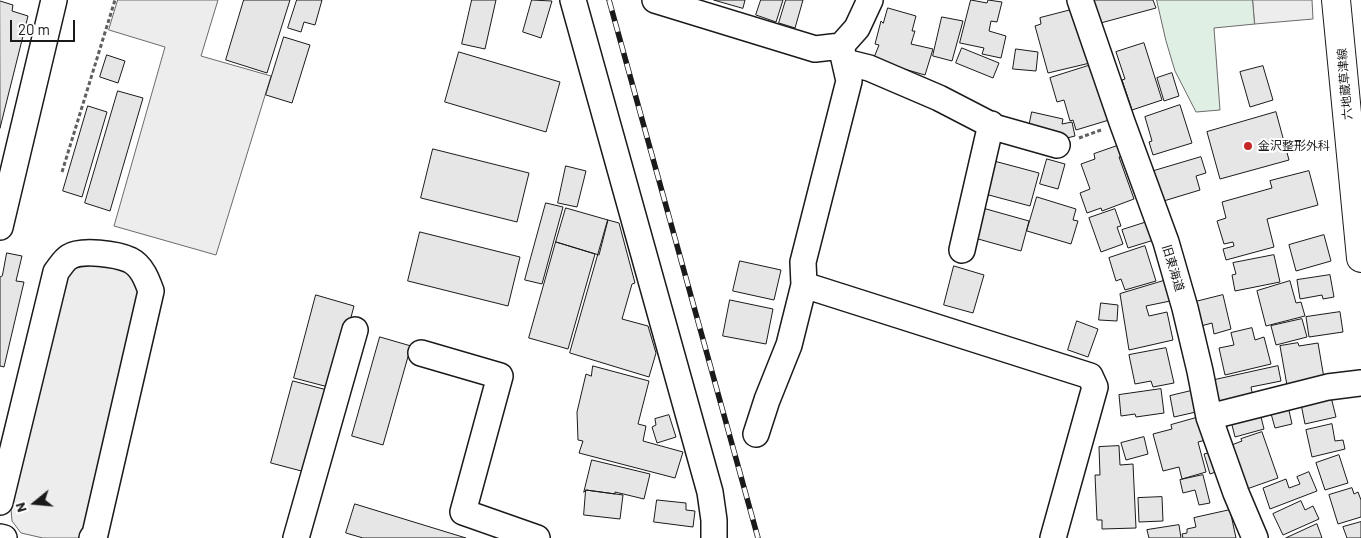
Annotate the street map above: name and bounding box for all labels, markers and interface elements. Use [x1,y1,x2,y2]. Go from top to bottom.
scale bar [12,10,78,42]
text: 20 m [18,20,50,38]
street label: 六地蔵草津線 [1335,48,1355,120]
place label: 金沢整形外科 [1258,139,1330,153]
marker: 金沢整形外科 [1242,140,1254,152]
street label: 旧東海道 [1159,243,1187,293]
north arrow [10,478,60,528]
text: N [11,501,30,514]

